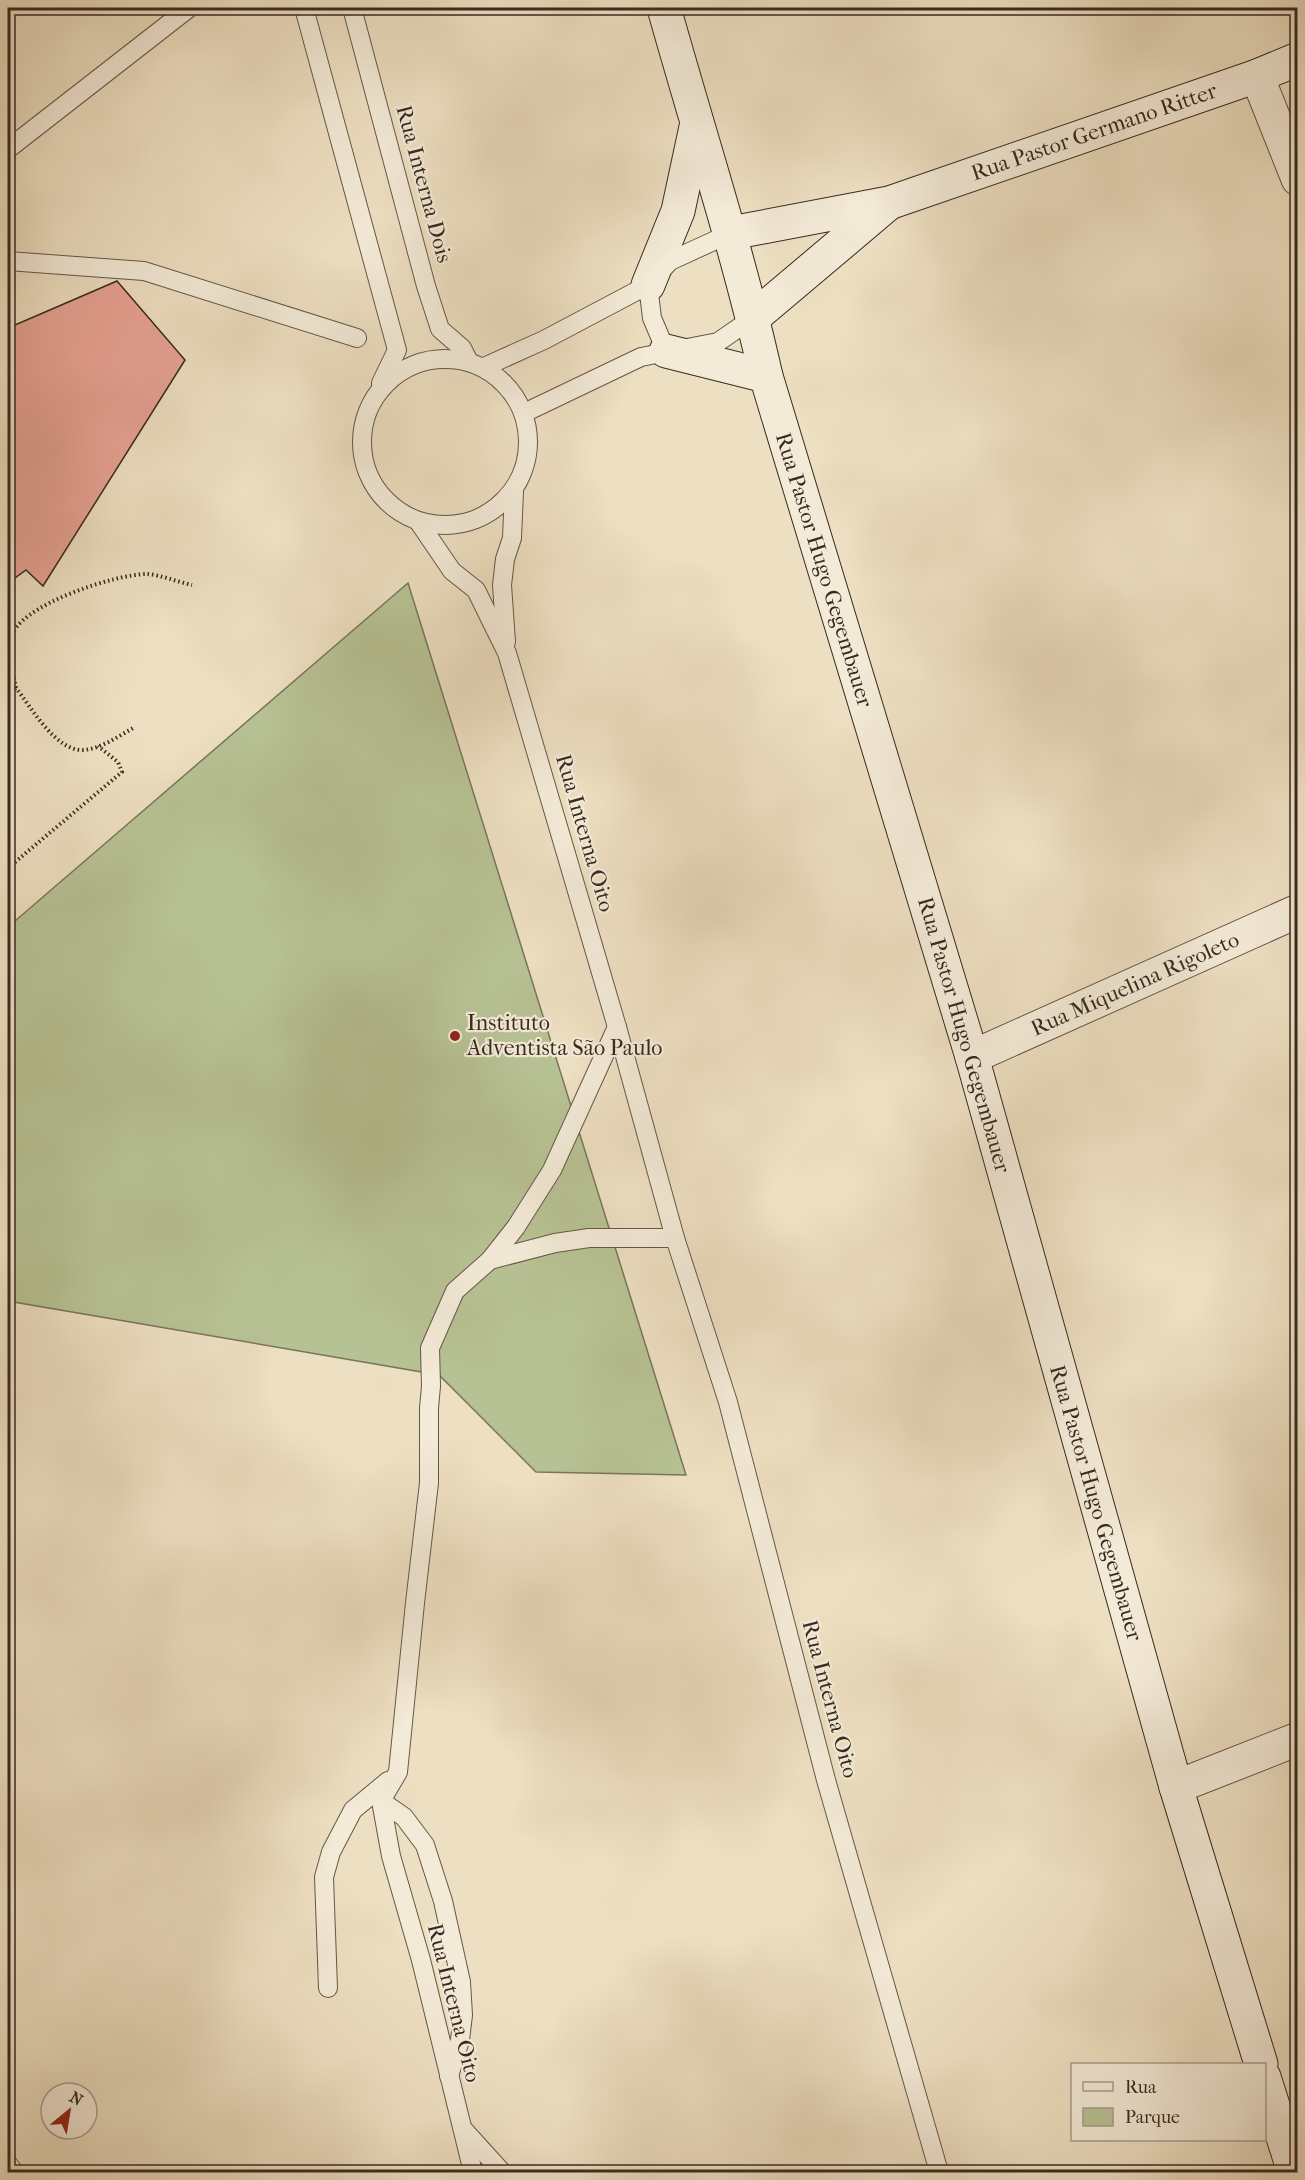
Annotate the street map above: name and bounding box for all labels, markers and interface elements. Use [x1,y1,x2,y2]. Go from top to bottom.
street label: Rua Pastor Germano Ritter [968,77,1221,186]
street label: Rua Interna Dois [390,102,458,266]
street label: Rua Pastor Hugo Gegembauer [770,429,878,711]
street label: Rua Interna Oito [550,751,620,915]
street label: Rua Pastor Hugo Gegembauer [912,894,1016,1177]
street label: Rua Miquelina Rigoleto [1027,926,1243,1042]
place label: Instituto Adventista São Paulo [466,1010,662,1061]
marker: Instituto Adventista São Paulo [448,1029,462,1043]
street label: Rua Pastor Hugo Gegembauer [1044,1362,1148,1645]
street label: Rua Interna Oito [796,1617,864,1781]
street label: Rua Interna Oito [422,1921,486,2085]
legend [1071,2063,1266,2141]
text: Rua [1125,2077,1157,2098]
north arrow [39,2081,99,2141]
text: N [66,2087,87,2110]
text: Parque [1125,2107,1180,2128]

